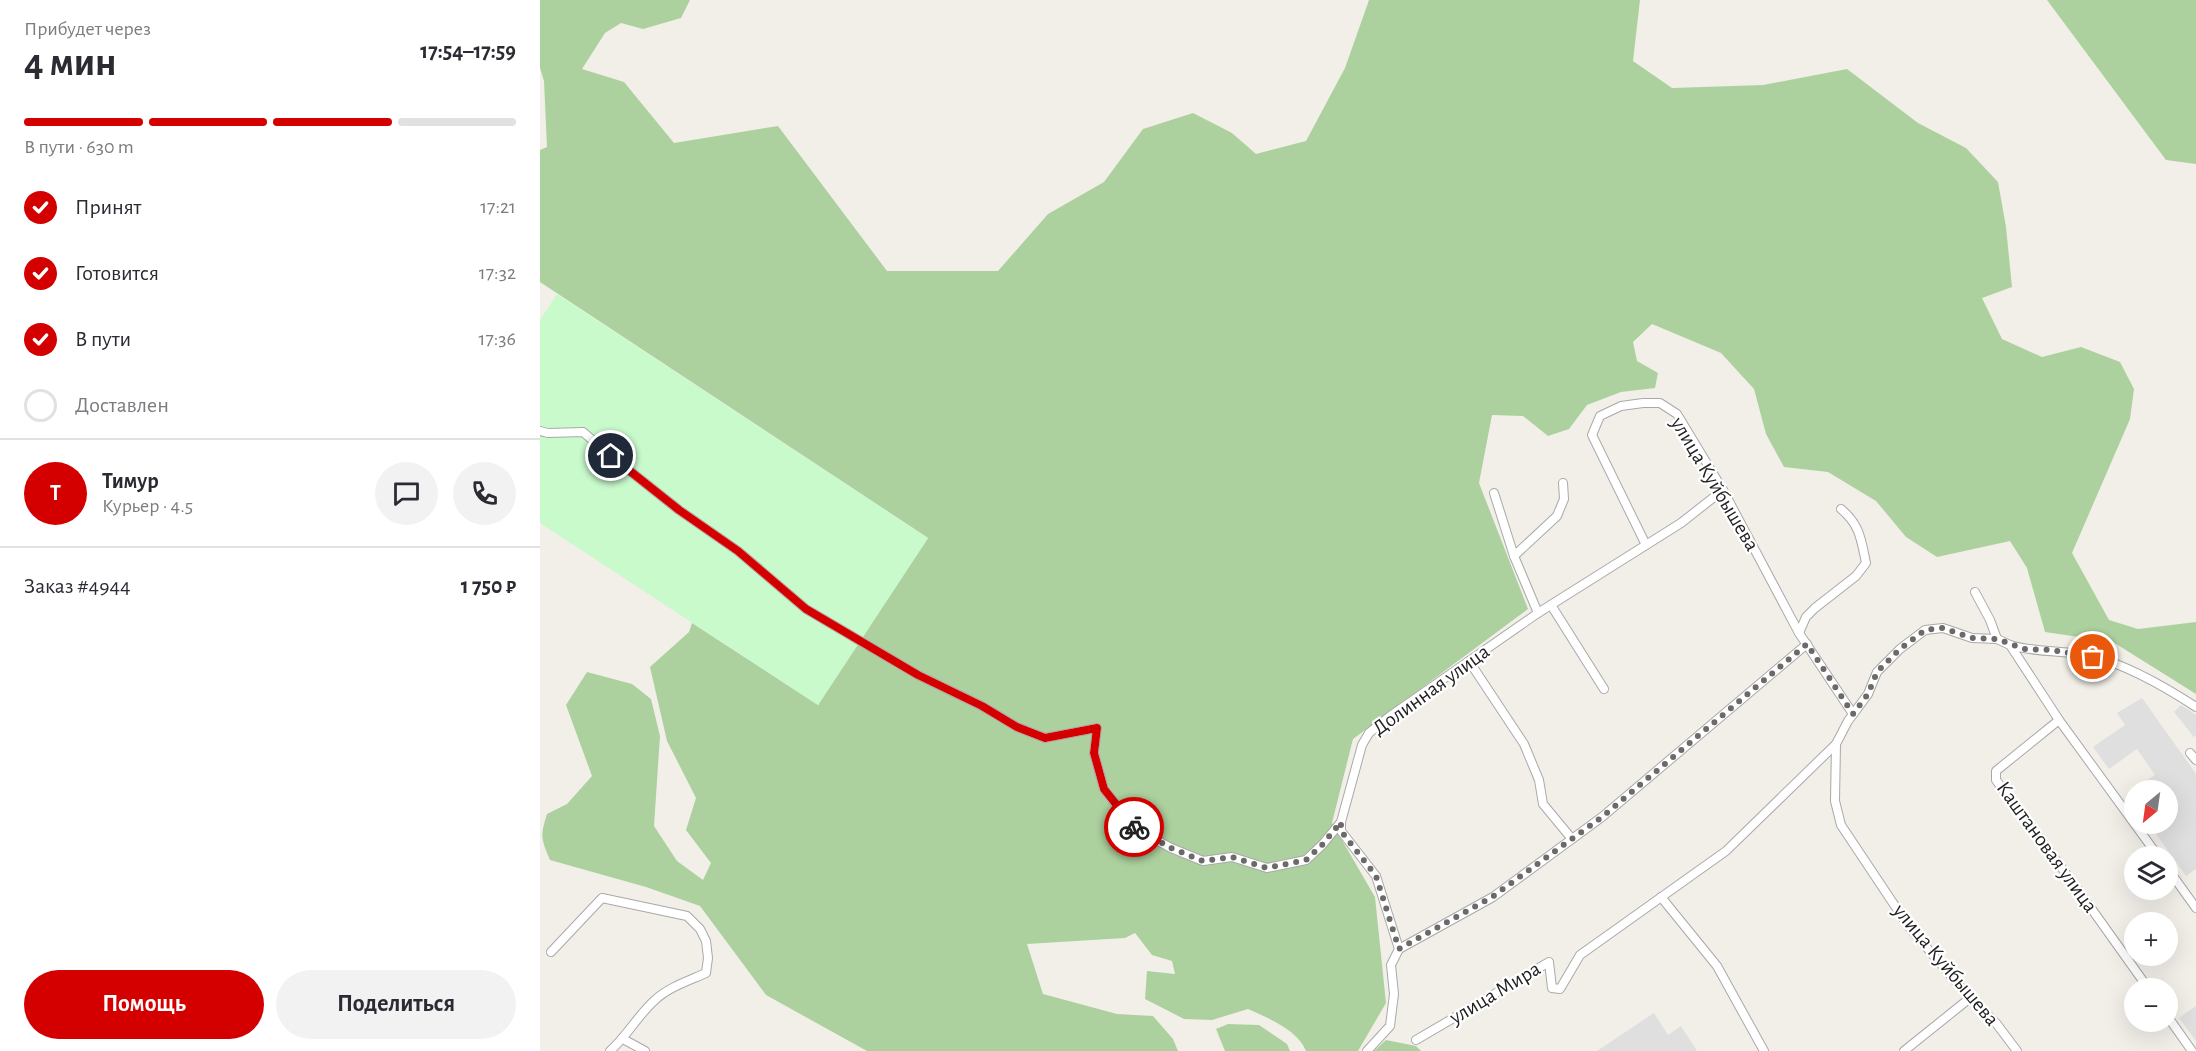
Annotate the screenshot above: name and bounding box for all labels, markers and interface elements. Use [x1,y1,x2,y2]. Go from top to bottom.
text: Прибудет через [24,19,151,39]
text: 17:54–17:59 [420,40,516,62]
text: 4 мин [24,44,117,83]
text: В пути · 630 m [24,137,134,157]
icon: check [24,191,57,224]
text: Принят [75,196,141,218]
text: 17:21 [480,197,516,217]
icon: check [24,257,57,290]
text: Готовится [75,262,159,284]
text: 17:32 [479,263,516,283]
icon: check [24,323,57,356]
text: В пути [75,328,131,350]
text: 17:36 [479,329,516,349]
text: Доставлен [75,394,169,416]
street label: улица Куйбышева [1666,413,1763,555]
pin [585,430,636,481]
icon: home [594,439,627,472]
button: chat [375,462,438,525]
button: phone [453,462,516,525]
text: Тимур [102,470,159,492]
text: Т [50,482,61,504]
text: Курьер · 4.5 [102,496,193,516]
text: Заказ #4944 [24,575,131,597]
text: 1 750 ₽ [461,575,516,597]
pin [2067,631,2118,682]
street label: Долинная улица [1369,640,1494,739]
icon: bag [2076,640,2109,673]
street label: Каштановая улица [1993,778,2102,917]
north arrow [2124,780,2178,834]
map controls [2124,780,2178,1032]
courier [1104,797,1164,857]
icon: bike [1118,811,1151,844]
button: layers [2124,846,2178,900]
street label: улица Куйбышева [1889,899,2003,1030]
button: + [2124,912,2178,966]
street label: улица Мира [1445,958,1544,1029]
button: Помощь [24,970,264,1039]
button: Поделиться [276,970,516,1039]
button: − [2124,978,2178,1032]

